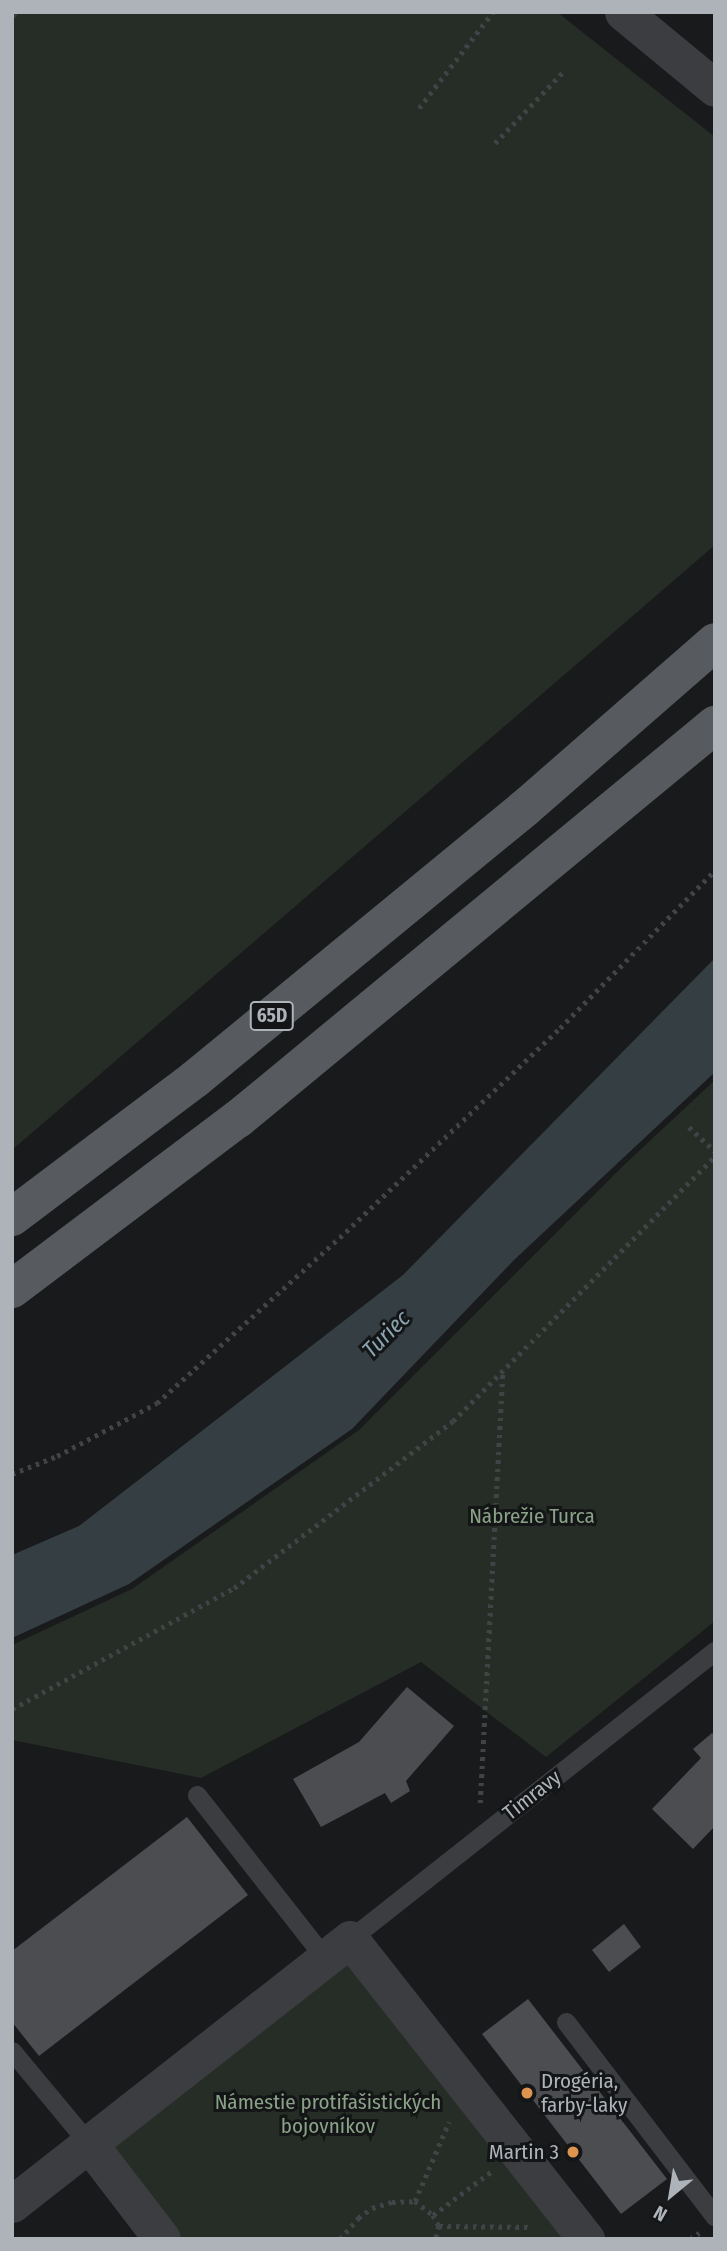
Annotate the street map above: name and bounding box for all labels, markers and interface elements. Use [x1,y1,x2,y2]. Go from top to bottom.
road number: 65D [249,1000,295,1032]
water label: Turiec [356,1304,416,1364]
park label: Nábrežie Turca [469,1503,595,1529]
street label: Timravy [498,1765,566,1825]
place label: Drogéria, farby-laky [541,2068,627,2118]
marker: Drogéria, farby-laky [519,2085,535,2101]
park label: Námestie protifašistických bojovníkov [215,2089,441,2139]
place label: Martin 3 [489,2139,559,2165]
marker: Martin 3 [565,2144,581,2160]
north arrow [636,2160,706,2230]
text: N [650,2201,671,2226]

